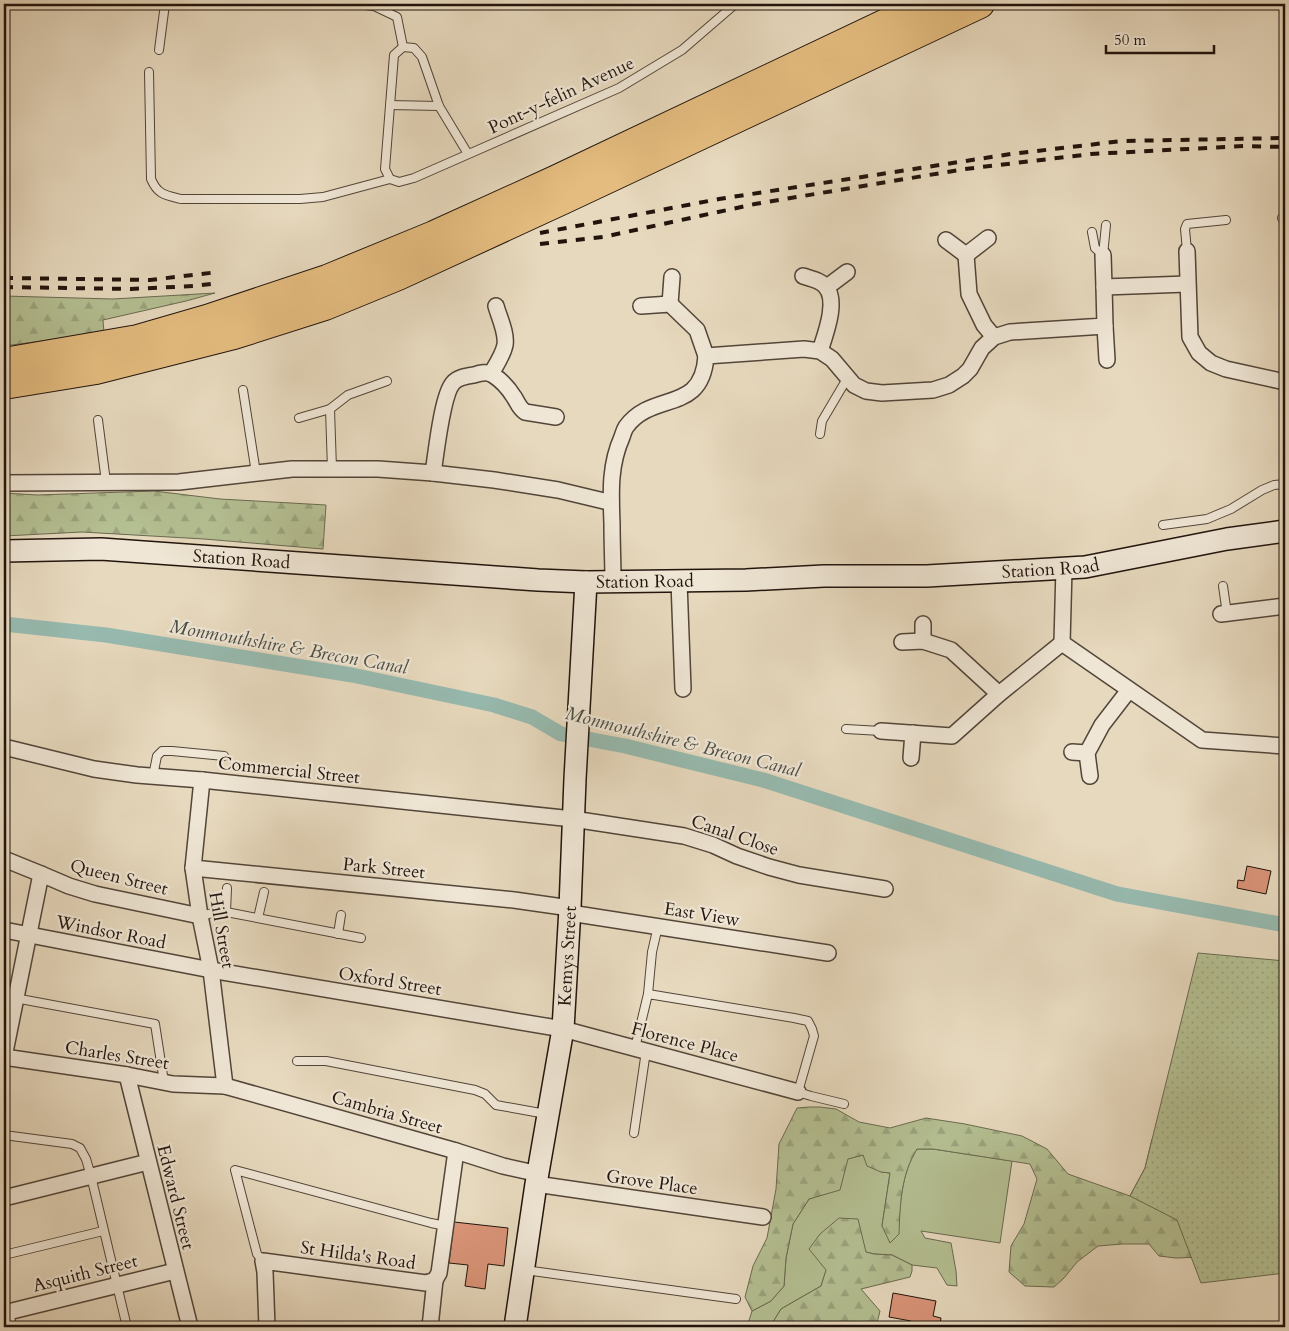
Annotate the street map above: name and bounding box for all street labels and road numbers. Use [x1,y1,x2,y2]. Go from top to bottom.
street label: Pont-y-felin Avenue [484,51,638,140]
street label: Station Road [192,544,292,575]
street label: Station Road [1001,552,1102,585]
street label: Station Road [596,569,694,595]
street label: Commercial Street [217,751,361,790]
street label: Canal Close [688,809,782,862]
street label: Park Street [341,852,427,885]
street label: Queen Street [67,853,171,902]
street label: Hill Street [202,890,241,971]
street label: East View [662,896,742,933]
street label: Kemys Street [552,905,583,1007]
street label: Windsor Road [53,909,168,955]
street label: Oxford Street [337,961,444,1002]
street label: Florence Place [628,1016,741,1069]
street label: Charles Street [63,1035,171,1076]
street label: Cambria Street [329,1085,445,1140]
street label: Edward Street [150,1142,201,1252]
street label: Grove Place [605,1164,699,1201]
street label: St Hilda's Road [299,1235,418,1276]
street label: Asquith Street [30,1248,140,1299]

